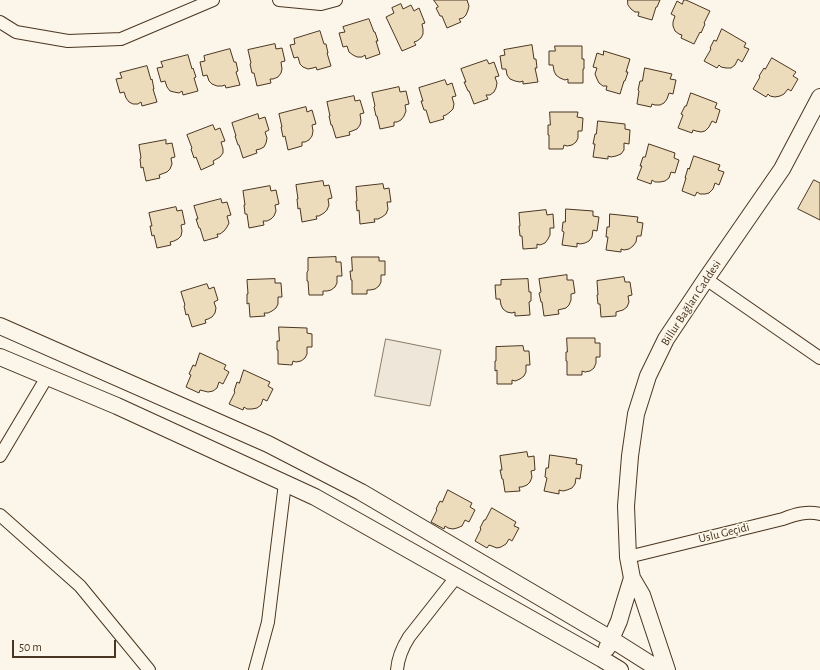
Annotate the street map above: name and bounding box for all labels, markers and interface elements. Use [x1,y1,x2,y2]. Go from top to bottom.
street label: Billur Bağları Caddesi [658,257,724,349]
street label: Uslu Geçidi [697,520,751,546]
scale bar [14,632,118,658]
text: 50 m [19,641,42,653]

